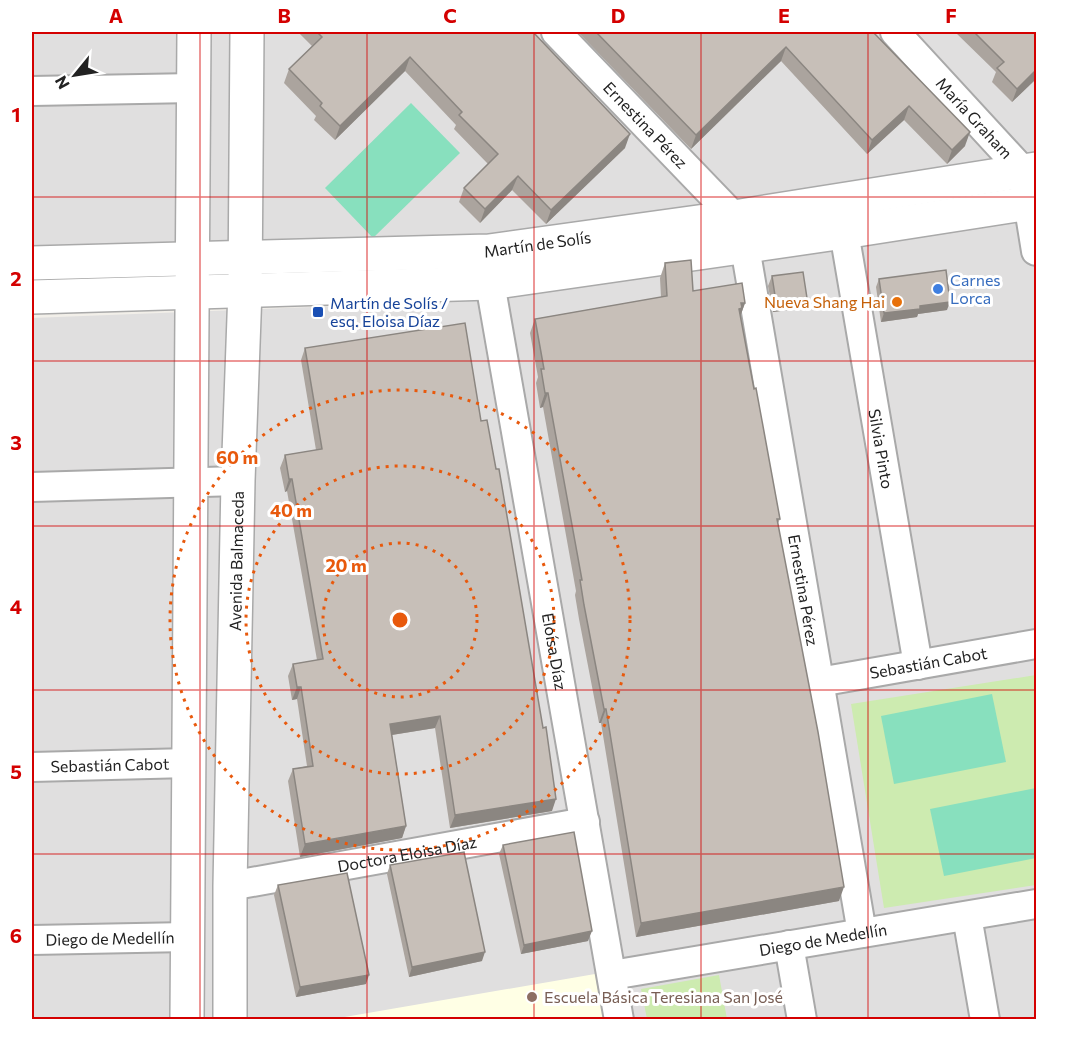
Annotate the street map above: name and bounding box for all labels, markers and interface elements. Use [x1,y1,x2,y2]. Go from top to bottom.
text: A [109,3,123,27]
text: B [277,3,291,27]
text: C [443,3,457,27]
text: D [611,3,625,27]
text: E [778,3,790,27]
text: F [945,3,957,27]
north arrow [45,45,105,105]
text: N [50,73,73,93]
street label: María Graham [933,73,1017,162]
street label: Ernestina Pérez [600,77,692,172]
text: 1 [11,102,21,126]
street label: Martín de Solís [482,227,592,261]
text: 2 [10,266,22,290]
place label: Carnes Lorca [950,270,1001,307]
marker: Carnes Lorca [931,282,945,296]
place label: Nueva Shang Hai [764,292,885,311]
place label: Martín de Solís / esq. Eloisa Díaz [330,293,448,330]
marker: Nueva Shang Hai [890,295,904,309]
marker: Martín de Solís / esq. Eloisa Díaz [311,305,325,319]
street label: Silvia Pinto [865,407,898,490]
text: 3 [10,430,22,454]
text: 60 m [216,446,258,468]
street label: Avenida Balmaceda [225,491,247,631]
text: 40 m [270,499,312,521]
street label: Ernestina Pérez [785,533,823,647]
text: 20 m [325,554,367,576]
text: 4 [10,594,22,618]
centre of rings [390,610,410,630]
street label: Eloísa Díaz [539,611,571,692]
street label: Sebastián Cabot [868,643,989,682]
street label: Sebastián Cabot [50,753,170,776]
text: 5 [10,759,22,783]
street label: Doctora Eloisa Díaz [336,832,478,875]
street label: Diego de Medellín [758,919,888,959]
text: 6 [10,923,22,947]
street label: Diego de Medellín [45,927,175,949]
place label: Escuela Básica Teresiana San José [544,987,783,1006]
marker: Escuela Básica Teresiana San José [525,990,539,1004]

